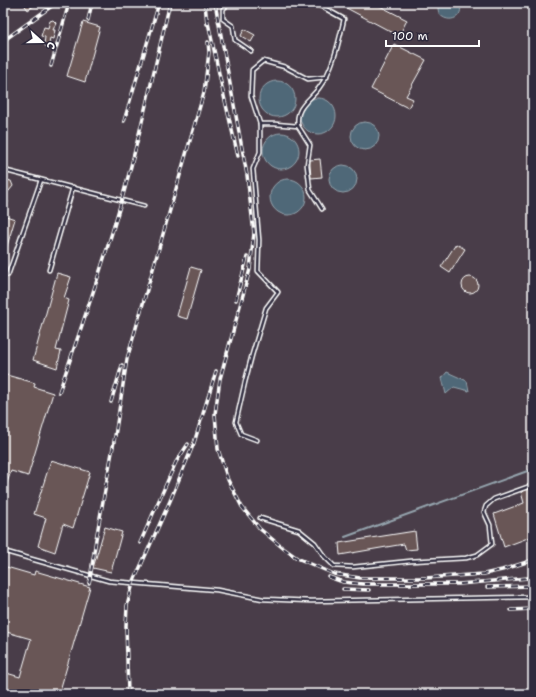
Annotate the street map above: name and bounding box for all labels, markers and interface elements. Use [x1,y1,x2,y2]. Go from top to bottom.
north arrow [22,22,62,62]
scale bar [386,22,479,48]
text: 100 m [392,28,428,44]
text: С [43,40,59,51]

